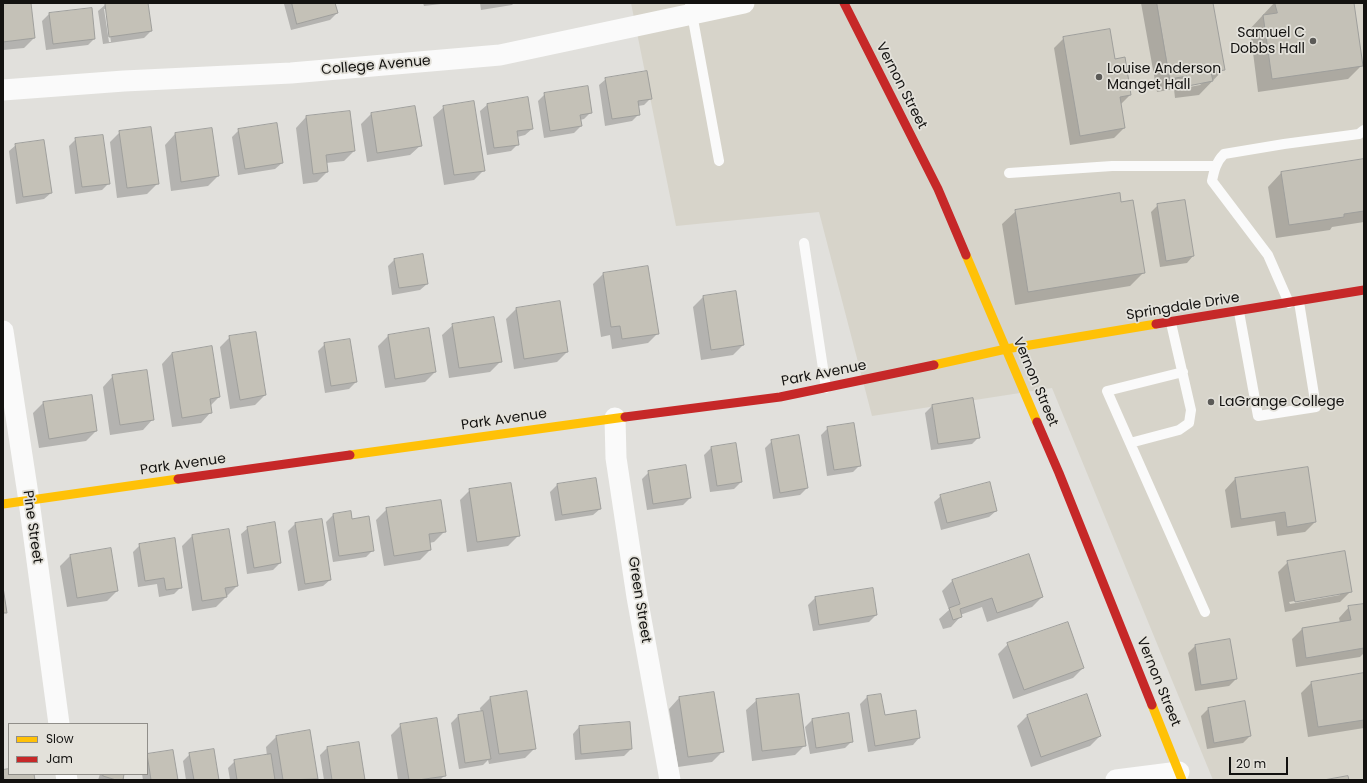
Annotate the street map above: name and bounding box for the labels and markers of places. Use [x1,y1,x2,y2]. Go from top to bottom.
place label: Samuel C Dobbs Hall [1230,25,1305,58]
marker: Samuel C Dobbs Hall [1308,36,1318,46]
place label: Louise Anderson Manget Hall [1107,61,1221,94]
marker: Louise Anderson Manget Hall [1094,72,1104,82]
place label: LaGrange College [1219,394,1344,410]
marker: LaGrange College [1206,397,1216,407]

